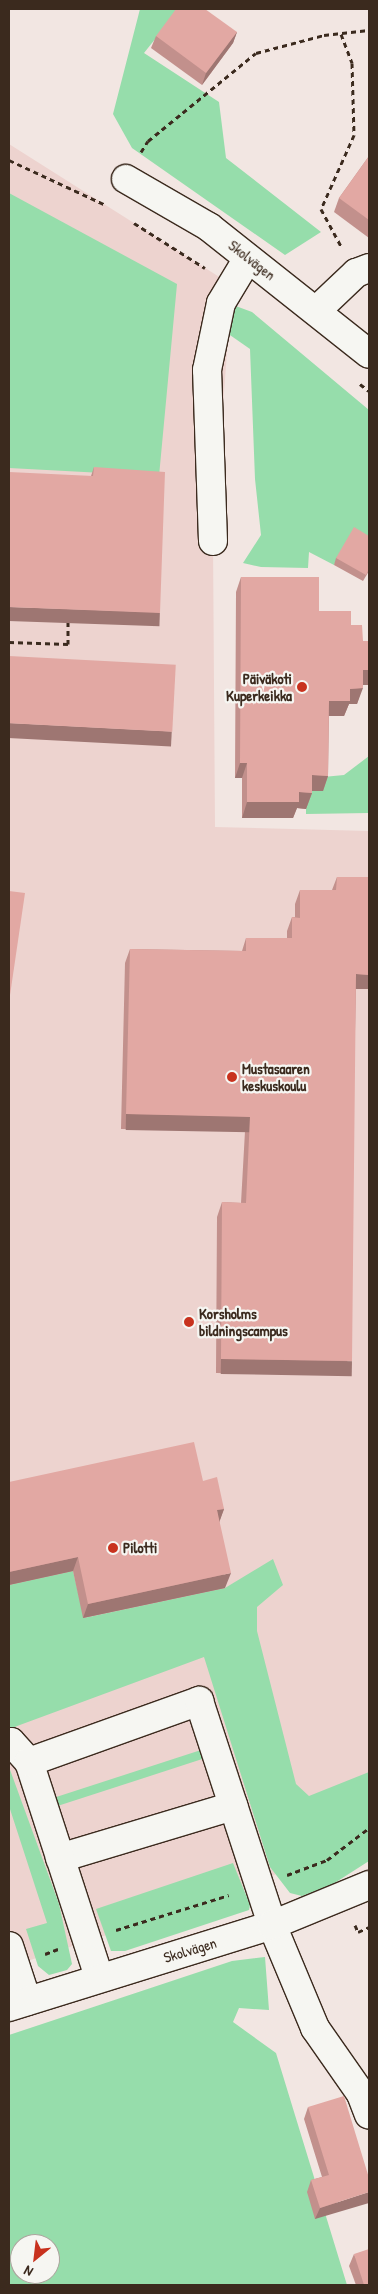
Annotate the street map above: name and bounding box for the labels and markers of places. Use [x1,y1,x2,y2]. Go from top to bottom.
place label: Päiväkoti Kuperkeikka [226,669,292,704]
marker: Päiväkoti Kuperkeikka [296,681,308,693]
place label: Mustasaaren keskuskoulu [242,1059,310,1094]
marker: Mustasaaren keskuskoulu [226,1071,238,1083]
place label: Korsholms bildningscampus [199,1304,288,1339]
marker: Korsholms bildningscampus [183,1316,195,1328]
place label: Pilotti [123,1539,157,1557]
marker: Pilotti [107,1542,119,1554]

